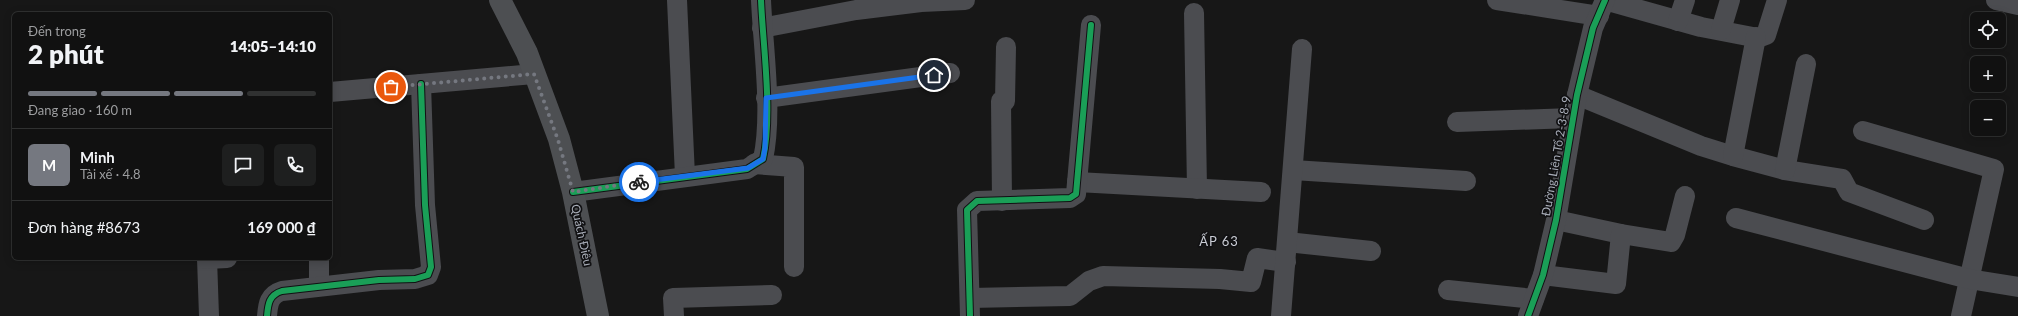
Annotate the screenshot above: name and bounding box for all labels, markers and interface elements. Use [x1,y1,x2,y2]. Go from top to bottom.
map controls [1970,12,2006,136]
button: locate [1970,12,2006,48]
text: Đến trong [28,23,86,39]
text: 14:05–14:10 [230,37,316,55]
text: 2 phút [28,38,104,70]
button: + [1970,56,2006,92]
pin [917,58,951,92]
icon: home [923,64,945,86]
pin [374,70,408,104]
icon: bag [380,76,402,98]
street label: Đường Liên Tổ 2-3-8-9 [1538,95,1574,217]
button: − [1970,100,2006,136]
text: Đang giao · 160 m [28,102,132,118]
button: chat [222,144,264,186]
button: phone [274,144,316,186]
text: Minh [80,148,115,166]
text: M [42,156,56,174]
courier [619,162,659,202]
text: Tài xế · 4.8 [80,166,141,182]
icon: bike [628,171,650,193]
street label: Quách Điêu [568,203,596,267]
text: Đơn hàng #8673 [28,218,140,236]
text: 169 000 ₫ [247,218,316,236]
district label: ẤP 63 [1199,232,1239,249]

